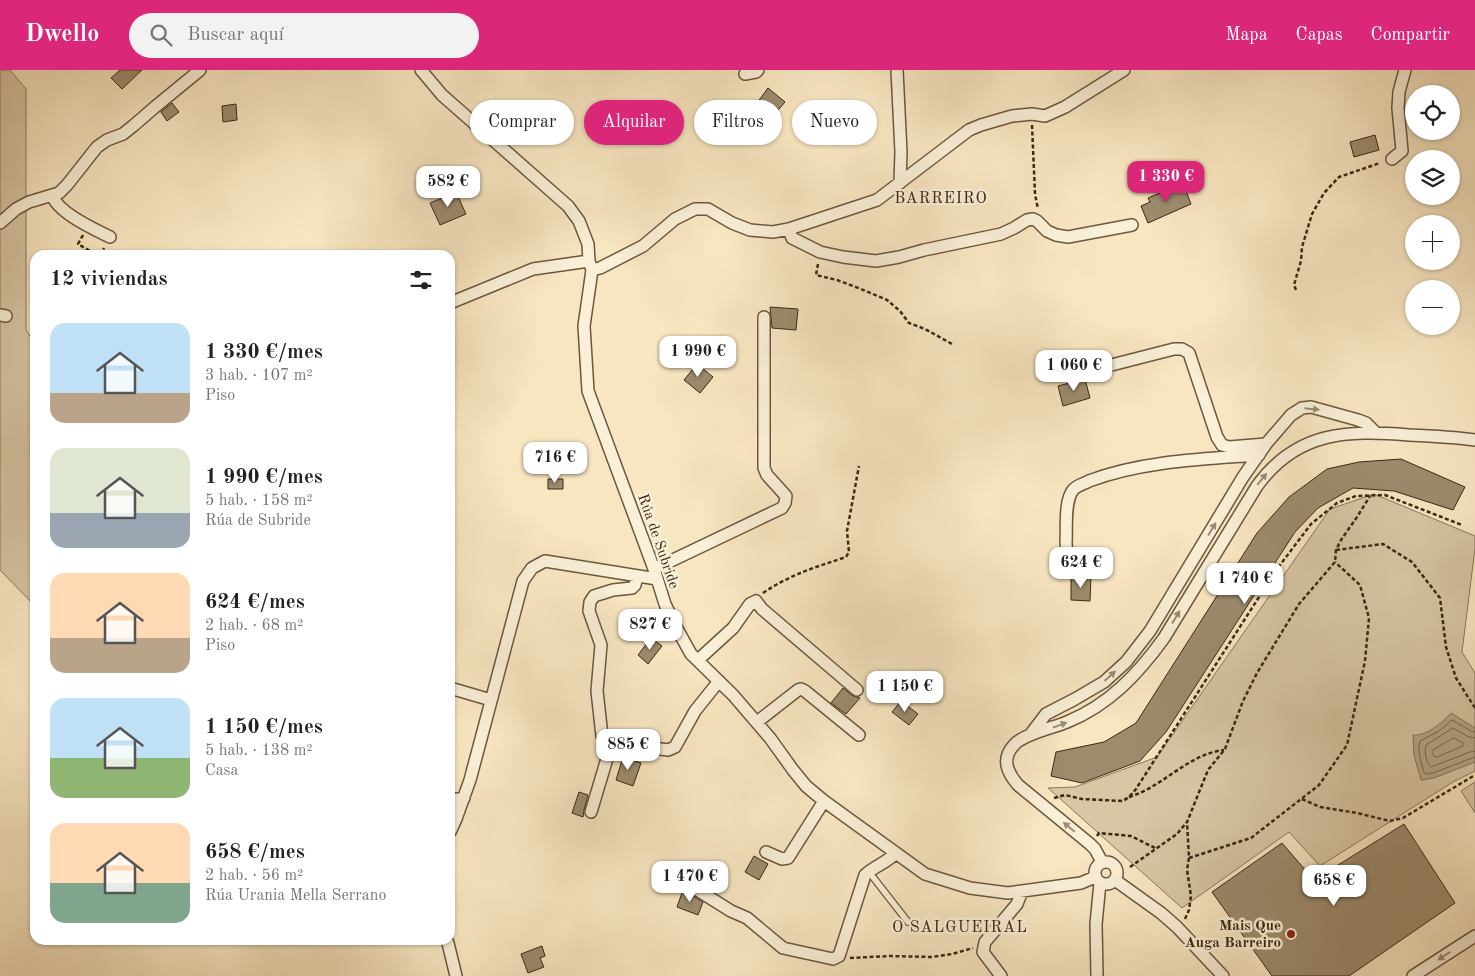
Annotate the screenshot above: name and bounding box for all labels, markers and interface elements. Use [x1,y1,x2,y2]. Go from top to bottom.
search box [129,13,479,58]
icon: search [147,21,175,49]
text: Dwello [25,23,99,47]
text: Buscar aquí [187,26,284,45]
text: Mapa [1225,26,1268,44]
text: Capas [1296,26,1343,44]
text: Compartir [1371,26,1450,44]
map controls [1405,85,1460,335]
button: locate [1405,85,1460,140]
chip: Comprar [470,100,574,145]
chip: Alquilar [584,100,684,145]
chip: Filtros [694,100,782,145]
chip: Nuevo [792,100,877,145]
button: layers [1405,150,1460,205]
pin: 1 330 € [1120,160,1212,203]
pin: 582 € [413,166,483,208]
text: 1 330 € [1138,169,1194,185]
text: 582 € [427,174,469,190]
district label: BARREIRO [894,191,988,207]
button: + [1405,215,1460,270]
icon: filters [407,266,435,294]
text: 12 viviendas [50,269,168,290]
button: − [1405,280,1460,335]
pin: 1 990 € [652,336,744,378]
text: 1 330 €/mes [205,342,323,363]
icon: home [90,343,150,403]
text: 1 990 € [670,344,726,360]
pin: 1 060 € [1028,350,1120,392]
text: 1 060 € [1046,358,1102,374]
text: 3 hab. · 107 m² [205,368,313,384]
text: Piso [205,388,235,404]
one-way arrow [1305,405,1321,413]
pin: 716 € [520,442,590,484]
text: 716 € [534,450,576,466]
text: 1 990 €/mes [205,467,323,488]
icon: home [90,468,150,528]
one-way arrow [1257,473,1268,486]
street label: Rúa de Subride [634,492,681,591]
text: 5 hab. · 158 m² [205,493,313,509]
text: Rúa de Subride [205,513,311,529]
one-way arrow [1207,522,1217,535]
pin: 624 € [1046,546,1116,589]
text: 624 € [1060,555,1102,571]
pin: 1 740 € [1199,562,1291,605]
text: 1 740 € [1217,571,1273,587]
text: 624 €/mes [205,592,305,613]
icon: home [90,593,150,653]
pin: 827 € [615,608,685,651]
one-way arrow [1172,610,1181,623]
text: 827 € [629,617,671,633]
text: 2 hab. · 68 m² [205,618,303,634]
text: Piso [205,638,235,654]
pin: 1 150 € [859,670,951,713]
one-way arrow [1104,670,1116,682]
text: 1 150 € [877,679,933,695]
text: 1 150 €/mes [205,717,323,738]
icon: home [90,718,150,778]
one-way arrow [1053,721,1068,729]
pin: 885 € [593,728,663,771]
text: 885 € [607,737,649,753]
text: 5 hab. · 138 m² [205,743,313,759]
text: Casa [205,763,238,779]
one-way arrow [1063,822,1076,833]
text: 658 €/mes [205,842,305,863]
icon: home [90,843,150,903]
pin: 1 470 € [644,860,736,903]
pin: 658 € [1299,864,1369,907]
text: 2 hab. · 56 m² [205,868,303,884]
text: 1 470 € [662,869,718,885]
text: 658 € [1313,873,1355,889]
text: Rúa Urania Mella Serrano [205,888,386,904]
place label: Mais Que Auga Barreiro [1184,919,1281,951]
district label: O SALGUEIRAL [892,920,1028,936]
marker: Mais Que Auga Barreiro [1285,928,1297,940]
one-way arrow [1437,951,1450,961]

